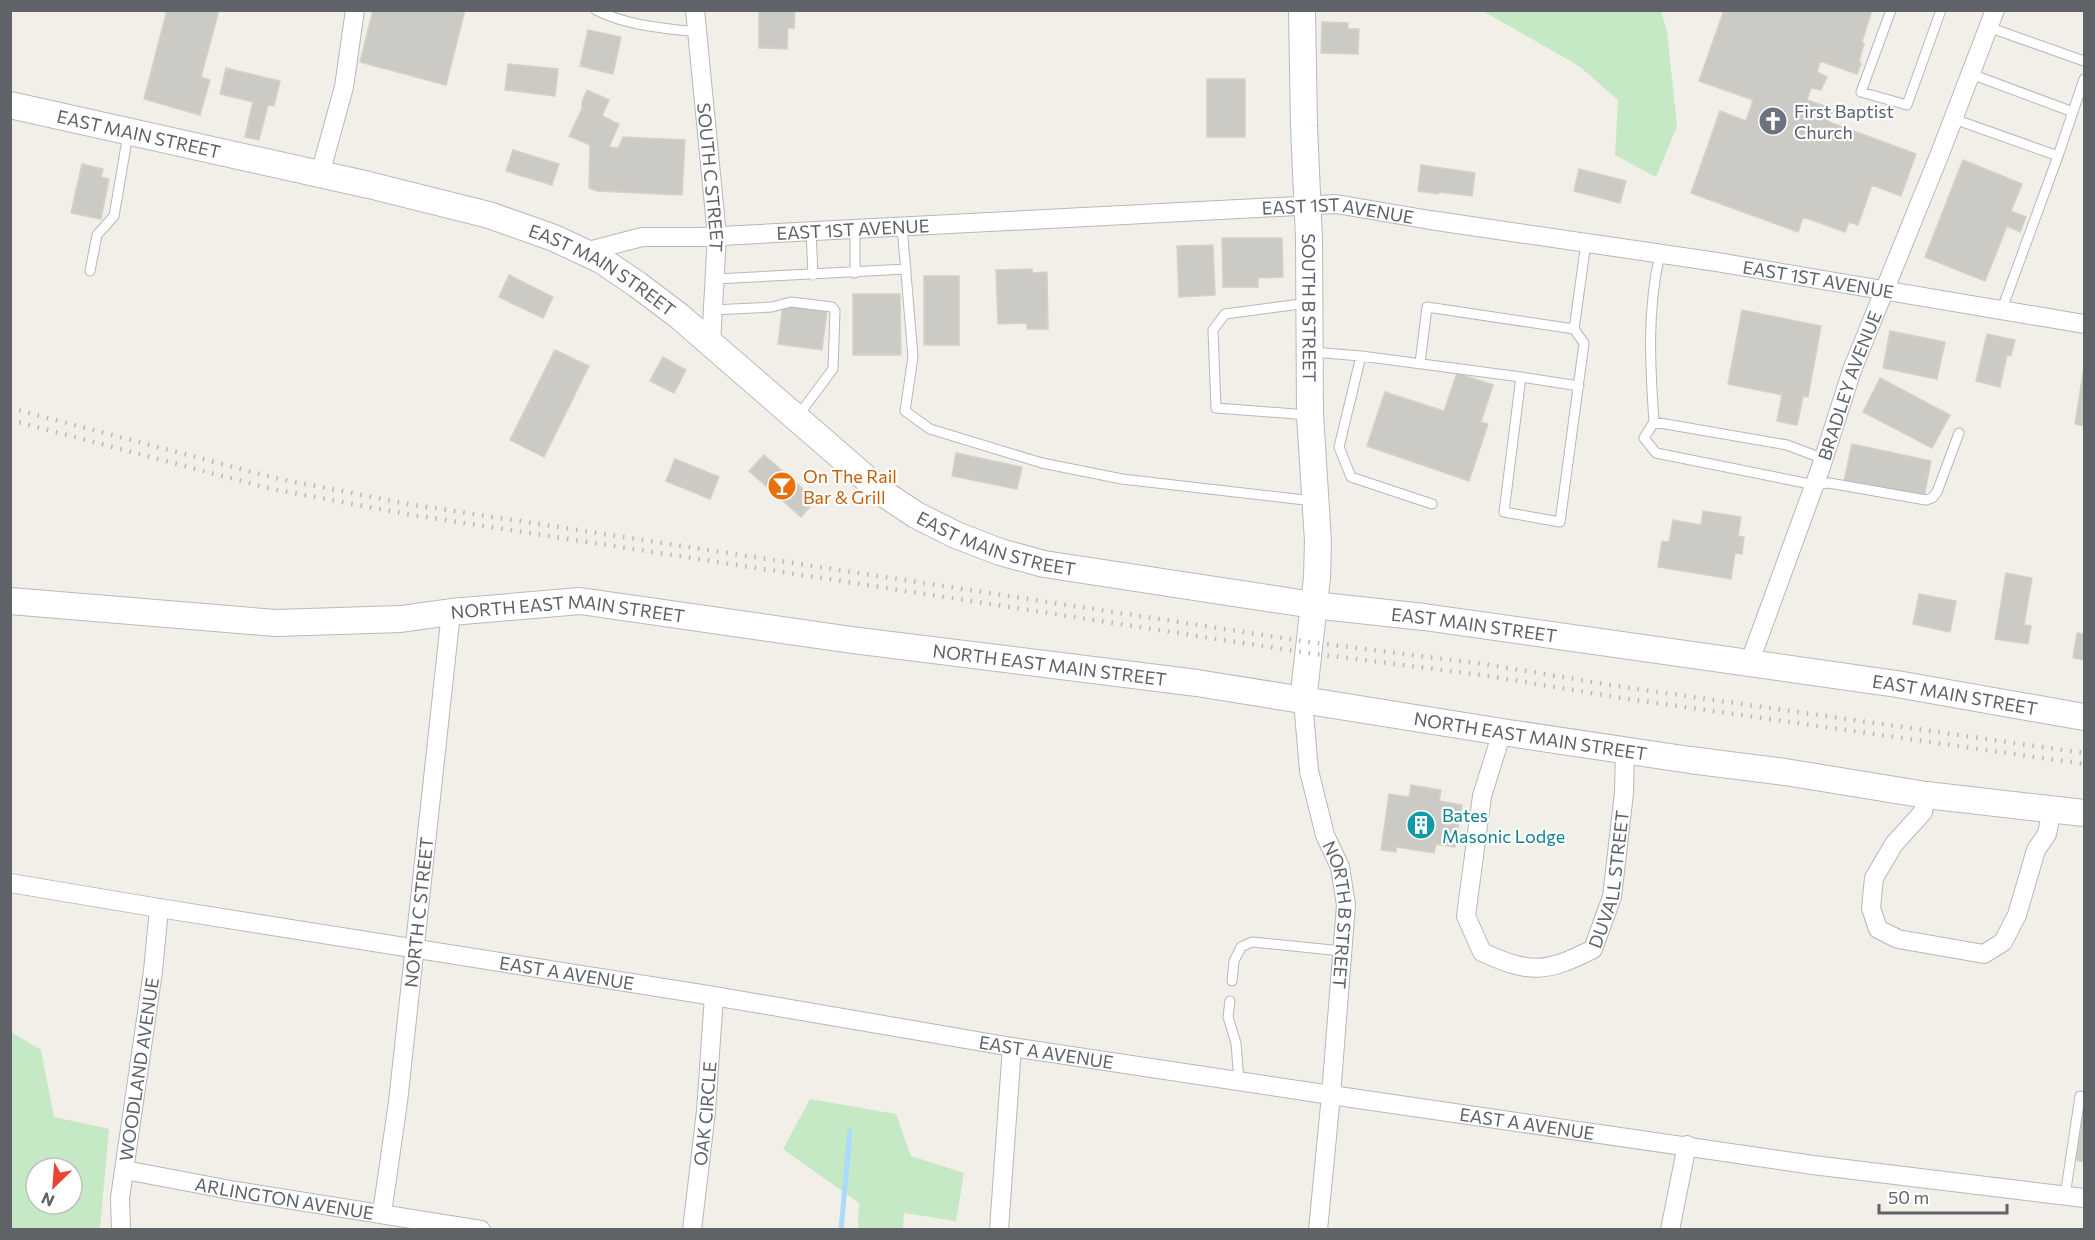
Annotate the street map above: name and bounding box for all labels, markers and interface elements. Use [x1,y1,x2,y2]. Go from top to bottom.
place label: First Baptist Church [1794,100,1894,143]
street label: SOUTH C STREET [693,102,728,252]
street label: EAST MAIN STREET [55,105,223,163]
church icon: First Baptist Church [1757,105,1789,137]
street label: EAST 1ST AVENUE [1261,193,1415,228]
street label: EAST 1ST AVENUE [776,214,930,244]
street label: EAST MAIN STREET [526,219,680,321]
street label: SOUTH B STREET [1298,233,1321,382]
street label: EAST 1ST AVENUE [1741,256,1896,303]
street label: BRADLEY AVENUE [1813,307,1886,463]
place label: On The Rail Bar & Grill [803,465,897,508]
bar icon: On The Rail Bar & Grill [766,470,798,502]
street label: EAST MAIN STREET [913,506,1077,580]
street label: NORTH EAST MAIN STREET [450,590,686,627]
street label: EAST MAIN STREET [1390,603,1558,647]
street label: NORTH EAST MAIN STREET [932,639,1168,690]
street label: EAST MAIN STREET [1871,670,2039,720]
street label: NORTH EAST MAIN STREET [1412,707,1648,764]
place label: Bates Masonic Lodge [1442,804,1565,847]
building icon: Bates Masonic Lodge [1405,809,1437,841]
street label: DUVALL STREET [1583,809,1633,951]
street label: NORTH C STREET [399,836,438,989]
street label: NORTH B STREET [1318,837,1357,990]
street label: EAST A AVENUE [498,951,636,994]
street label: WOODLAND AVENUE [114,976,163,1163]
street label: EAST A AVENUE [977,1031,1115,1073]
street label: OAK CIRCLE [689,1061,720,1167]
street label: EAST A AVENUE [1458,1103,1596,1144]
north arrow [24,1156,84,1216]
street label: ARLINGTON AVENUE [193,1173,375,1224]
scale bar [1879,1177,2006,1215]
text: 50 m [1888,1186,1929,1208]
text: N [38,1189,57,1211]

